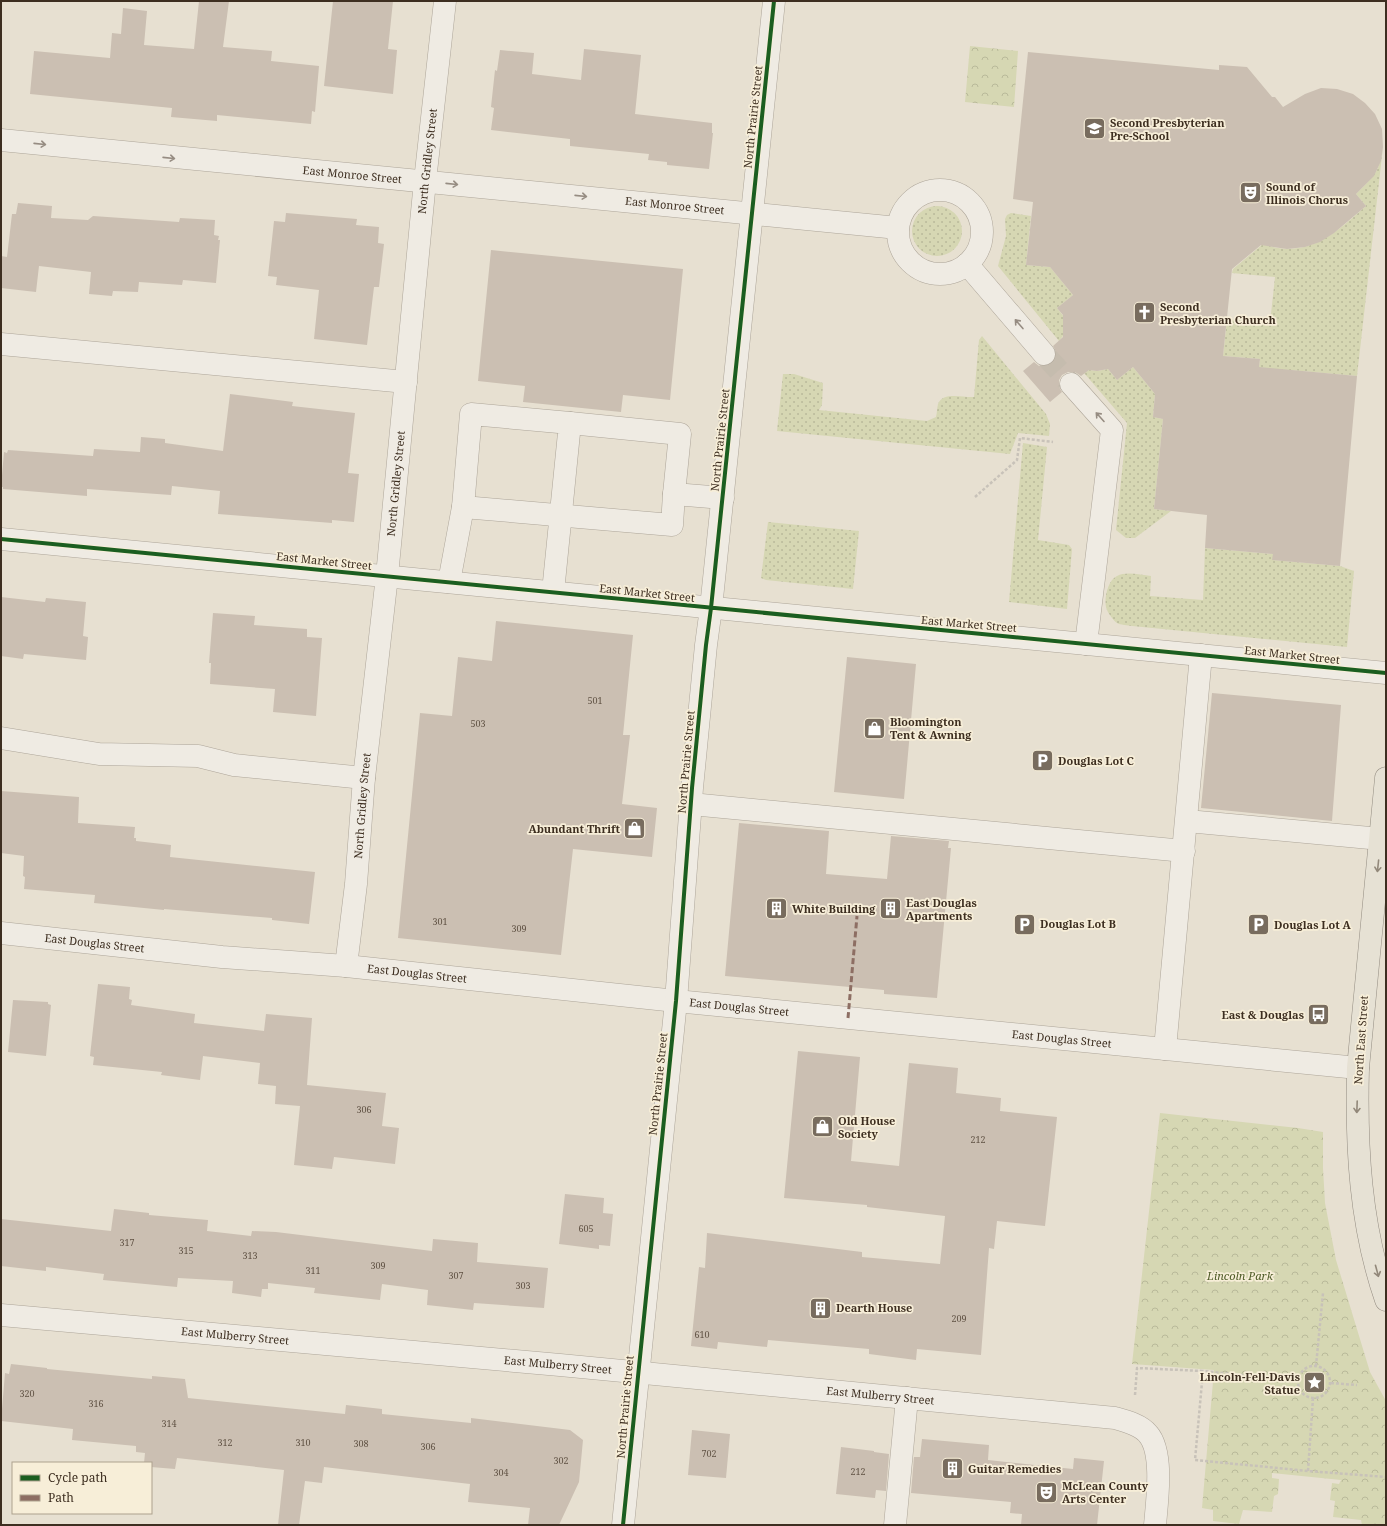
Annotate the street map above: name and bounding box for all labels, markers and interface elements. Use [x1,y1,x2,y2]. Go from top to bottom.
street label: North Prairie Street [740,65,765,169]
street label: North Gridley Street [414,107,440,215]
place label: Second Presbyterian Pre-School [1110,115,1225,143]
school or university icon: Second Presbyterian Pre-School [1081,116,1107,142]
one-way arrow [33,141,46,148]
one-way arrow [162,154,175,161]
street label: East Monroe Street [302,162,403,186]
place label: Sound of Illinois Chorus [1266,179,1348,207]
one-way arrow [445,180,458,187]
theatre icon: Sound of Illinois Chorus [1237,180,1263,206]
one-way arrow [574,193,587,200]
street label: East Monroe Street [625,193,725,217]
place label: Second Presbyterian Church [1160,299,1276,327]
church icon: Second Presbyterian Church [1131,300,1157,326]
one-way arrow [1014,319,1023,329]
street label: North Prairie Street [707,388,732,492]
one-way arrow [1095,412,1105,422]
street label: North Gridley Street [383,430,408,537]
street label: East Market Street [276,548,373,573]
street label: East Market Street [599,580,696,605]
street label: East Market Street [921,612,1018,635]
street label: East Market Street [1244,642,1341,667]
house number: 501 [587,694,603,707]
street label: North Prairie Street [674,710,697,814]
place label: Bloomington Tent & Awning [890,714,972,742]
shop icon: Bloomington Tent & Awning [862,715,888,741]
house number: 503 [470,717,486,730]
parking icon: Douglas Lot C [1030,748,1056,774]
street label: North Gridley Street [350,752,374,859]
place label: Douglas Lot C [1058,753,1134,768]
shop icon: Abundant Thrift [622,816,648,842]
place label: Abundant Thrift [528,821,621,836]
one-way arrow [1374,859,1381,872]
place label: East Douglas Apartments [906,895,977,923]
building icon: White Building [764,896,790,922]
building icon: East Douglas Apartments [878,896,904,922]
place label: White Building [792,901,876,916]
parking icon: Douglas Lot B [1012,911,1038,937]
parking icon: Douglas Lot A [1245,912,1271,938]
house number: 301 [432,915,448,928]
place label: Douglas Lot B [1040,916,1116,931]
place label: Douglas Lot A [1274,917,1352,932]
house number: 309 [511,922,527,935]
street label: East Douglas Street [44,930,145,956]
street label: East Douglas Street [366,960,468,986]
street label: East Douglas Street [689,994,790,1019]
street label: North East Street [1350,995,1371,1085]
bus stop icon: East & Douglas [1306,1002,1332,1028]
place label: East & Douglas [1221,1007,1304,1022]
street label: East Douglas Street [1011,1026,1112,1051]
street label: North Prairie Street [645,1032,670,1136]
one-way arrow [1353,1100,1361,1113]
house number: 306 [356,1103,372,1116]
place label: Old House Society [838,1113,895,1141]
shop icon: Old House Society [809,1114,835,1140]
house number: 212 [970,1133,986,1146]
house number: 605 [578,1222,594,1235]
house number: 317 [119,1236,135,1249]
house number: 315 [178,1244,194,1257]
house number: 313 [242,1249,258,1262]
house number: 309 [370,1259,386,1272]
house number: 311 [305,1264,321,1277]
one-way arrow [1373,1264,1381,1277]
park label: Lincoln Park [1206,1268,1274,1283]
house number: 307 [448,1269,464,1282]
house number: 303 [515,1279,531,1292]
building icon: Dearth House [808,1295,834,1321]
place label: Dearth House [836,1300,912,1315]
house number: 209 [951,1312,967,1325]
street label: East Mulberry Street [180,1323,290,1348]
house number: 610 [694,1328,710,1341]
street label: East Mulberry Street [503,1352,613,1377]
street label: North Prairie Street [613,1355,636,1459]
place label: Lincoln-Fell-Davis Statue [1200,1369,1300,1397]
place icon: Lincoln-Fell-Davis Statue [1302,1370,1328,1396]
street label: East Mulberry Street [826,1382,935,1408]
house number: 320 [19,1387,35,1400]
house number: 316 [88,1397,104,1410]
house number: 314 [161,1417,177,1430]
house number: 312 [217,1436,233,1449]
house number: 310 [295,1436,311,1449]
house number: 308 [353,1437,369,1450]
house number: 306 [420,1440,436,1453]
house number: 702 [701,1447,717,1460]
house number: 302 [553,1454,569,1467]
building icon: Guitar Remedies [940,1456,966,1482]
place label: Guitar Remedies [968,1461,1061,1476]
legend [12,1462,152,1514]
house number: 212 [850,1465,866,1478]
house number: 304 [493,1466,509,1479]
text: Cycle path [48,1469,108,1486]
place label: McLean County Arts Center [1062,1478,1149,1506]
theatre icon: McLean County Arts Center [1033,1479,1059,1505]
text: Path [48,1489,74,1506]

